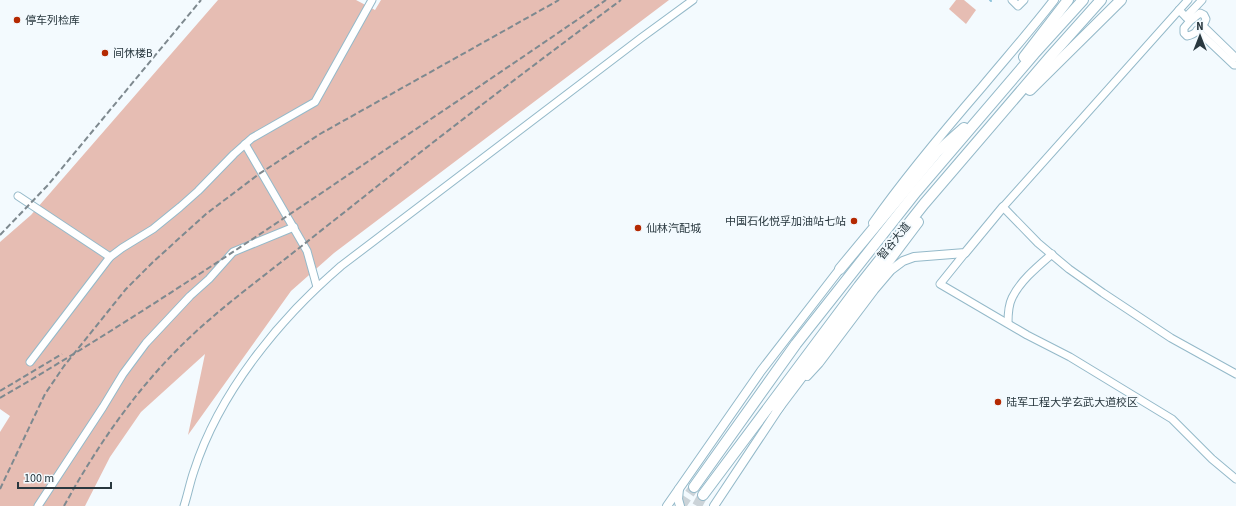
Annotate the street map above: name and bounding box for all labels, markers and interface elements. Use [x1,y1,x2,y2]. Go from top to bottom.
place label: 停车列检库 [25,13,80,28]
marker: 停车列检库 [12,15,22,25]
north arrow [1180,16,1220,56]
text: N [1196,19,1204,34]
place label: 间休楼B [113,46,153,61]
marker: 间休楼B [100,48,110,58]
place label: 中国石化悦孚加油站七站 [725,214,846,229]
marker: 中国石化悦孚加油站七站 [849,216,859,226]
street label: 智谷大道 [874,219,914,263]
place label: 仙林汽配城 [646,221,701,236]
marker: 仙林汽配城 [633,223,643,233]
place label: 陆军工程大学玄武大道校区 [1006,395,1138,410]
marker: 陆军工程大学玄武大道校区 [993,397,1003,407]
scale bar [18,464,111,490]
text: 100 m [24,470,54,487]

